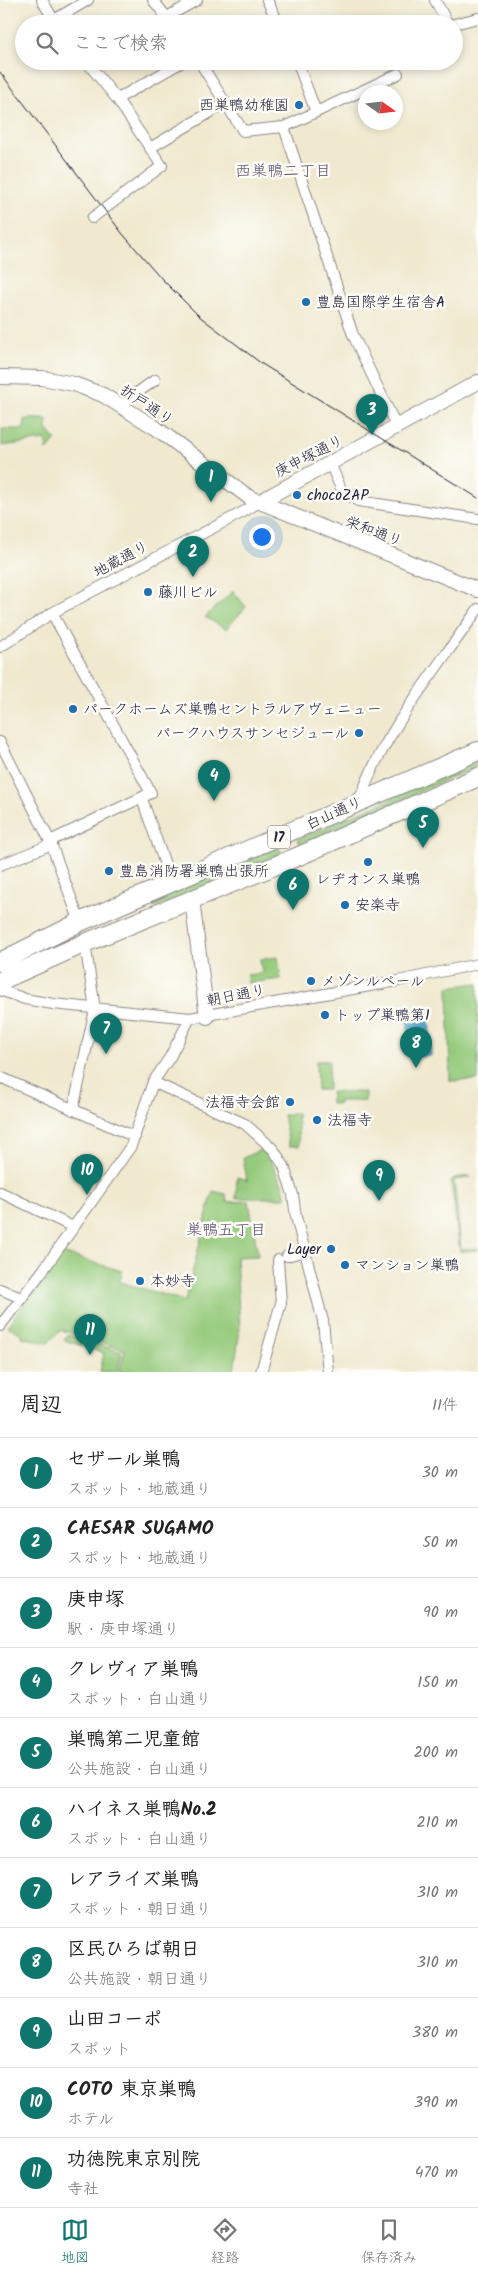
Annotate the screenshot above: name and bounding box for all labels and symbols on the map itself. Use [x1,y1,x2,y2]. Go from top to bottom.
north arrow [358,85,403,130]
place label: 西巣鴨幼稚園 [199,94,289,118]
marker: 西巣鴨幼稚園 [293,99,305,111]
district label: 西巣鴨二丁目 [235,159,331,184]
place label: 豊島国際学生宿舎A [316,291,445,315]
marker: 豊島国際学生宿舎A [300,296,312,308]
street label: 折戸通り [115,379,178,433]
pin: 3 [356,394,388,435]
street label: 庚申塚通り [271,429,348,485]
pin: 1 [195,461,227,502]
place label: chocoZAP [307,484,369,508]
marker: chocoZAP [291,489,303,501]
street label: 栄和通り [341,510,406,554]
your location [249,524,275,550]
street label: 地蔵通り [89,535,154,585]
pin: 2 [177,536,209,577]
place label: 藤川ビル [158,581,218,605]
marker: 藤川ビル [142,586,154,598]
place label: パークホームズ巣鴨セントラルアヴェニュー [83,698,382,722]
marker: パークホームズ巣鴨セントラルアヴェニュー [67,703,79,715]
place label: パークハウスサンセジュール [156,722,349,746]
marker: パークハウスサンセジュール [353,727,365,739]
pin: 4 [198,760,230,801]
street label: 白山通り [302,791,367,837]
pin: 5 [407,807,439,848]
road number: 17 [268,826,290,849]
marker: レヂオンス巣鴨 [362,856,374,868]
place label: 豊島消防署巣鴨出張所 [119,860,269,884]
marker: 豊島消防署巣鴨出張所 [103,865,115,877]
place label: レヂオンス巣鴨 [315,868,421,892]
pin: 6 [277,869,309,910]
place label: 安楽寺 [355,894,400,918]
marker: 安楽寺 [339,899,351,911]
place label: メゾンルペール [321,970,425,994]
marker: メゾンルペール [305,975,317,987]
street label: 朝日通り [204,978,268,1013]
place label: トップ巣鴨第1 [335,1004,430,1028]
marker: トップ巣鴨第1 [319,1009,331,1021]
pin: 7 [90,1013,122,1054]
pin: 8 [400,1027,432,1068]
place label: 法福寺会館 [205,1091,280,1115]
marker: 法福寺会館 [284,1096,296,1108]
place label: 法福寺 [327,1109,372,1133]
marker: 法福寺 [311,1114,323,1126]
pin: 10 [71,1154,103,1195]
pin: 9 [363,1160,395,1201]
district label: 巣鴨五丁目 [186,1218,266,1243]
place label: Layer [287,1238,322,1262]
marker: Layer [325,1243,337,1255]
place label: マンション巣鴨 [355,1254,459,1278]
marker: マンション巣鴨 [339,1259,351,1271]
place label: 本妙寺 [150,1270,195,1294]
marker: 本妙寺 [134,1275,146,1287]
pin: 11 [74,1314,106,1355]

